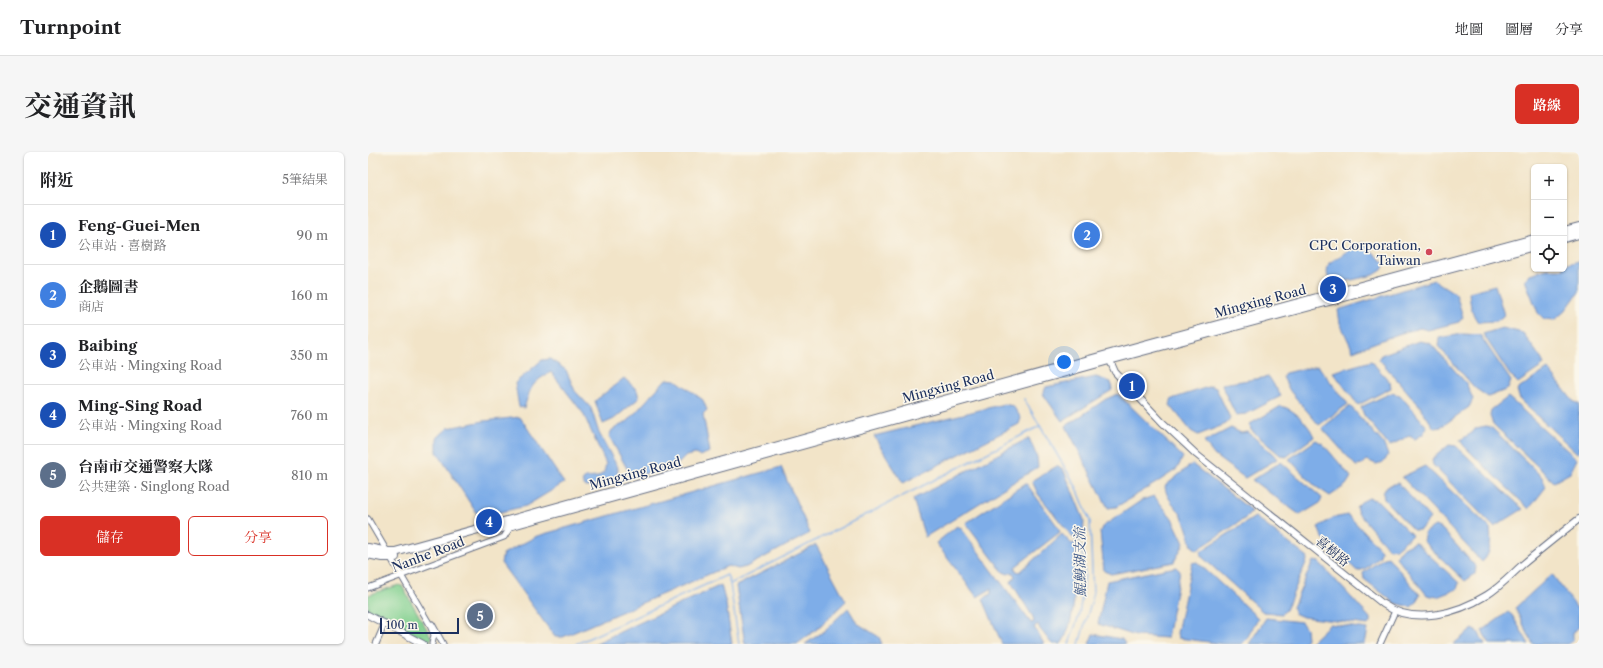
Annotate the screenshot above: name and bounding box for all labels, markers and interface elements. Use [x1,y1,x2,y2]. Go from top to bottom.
text: Turnpoint [20,16,121,39]
text: 地圖 [1455,20,1483,38]
text: 圖層 [1505,20,1533,38]
text: 分享 [1555,20,1583,38]
button: 路線 [1515,84,1579,124]
text: 交通資訊 [24,89,136,123]
map controls [1531,164,1567,272]
button: + [1531,164,1567,200]
text: 附近 [40,170,74,190]
text: 5筆結果 [282,171,328,187]
button: − [1531,200,1567,236]
text: Feng-Guei-Men [78,216,200,235]
pin: 2 [1074,220,1100,250]
text: 1 [50,227,56,243]
text: 90 m [297,227,328,243]
button: locate [1531,236,1567,272]
text: 公車站 · 喜樹路 [78,237,167,253]
place label: CPC Corporation, Taiwan [1309,237,1421,268]
marker: CPC Corporation, Taiwan [1424,247,1434,257]
pin: 3 [1320,274,1346,304]
text: 企鵝圖書 [78,277,138,296]
street label: Mingxing Road [1212,281,1308,321]
text: 2 [49,287,57,303]
text: 160 m [291,287,328,303]
text: 商店 [78,298,104,314]
text: Baibing [78,336,137,355]
text: 3 [49,347,57,363]
text: 350 m [290,347,328,363]
your location [1054,352,1074,372]
text: 公車站 · Mingxing Road [78,357,222,373]
street label: Mingxing Road [900,366,996,406]
pin: 1 [1119,371,1145,401]
text: Ming-Sing Road [78,396,202,415]
text: 4 [49,407,57,423]
text: 760 m [290,407,328,423]
text: 公車站 · Mingxing Road [78,417,222,433]
street label: Mingxing Road [587,453,683,493]
text: 台南市交通警察大隊 [78,457,213,476]
text: 5 [49,467,57,483]
text: 810 m [291,467,328,483]
text: 公共建築 · Singlong Road [78,478,230,494]
pin: 4 [476,507,502,537]
button: 儲存 [40,516,180,556]
button: 分享 [188,516,328,556]
water label: 鯤鯓湖支流 [1070,525,1090,597]
street label: Nanhe Road [389,533,467,575]
street label: 喜樹路 [1313,533,1353,569]
pin: 5 [467,601,493,631]
scale bar [380,616,459,635]
text: 100 m [386,618,418,632]

